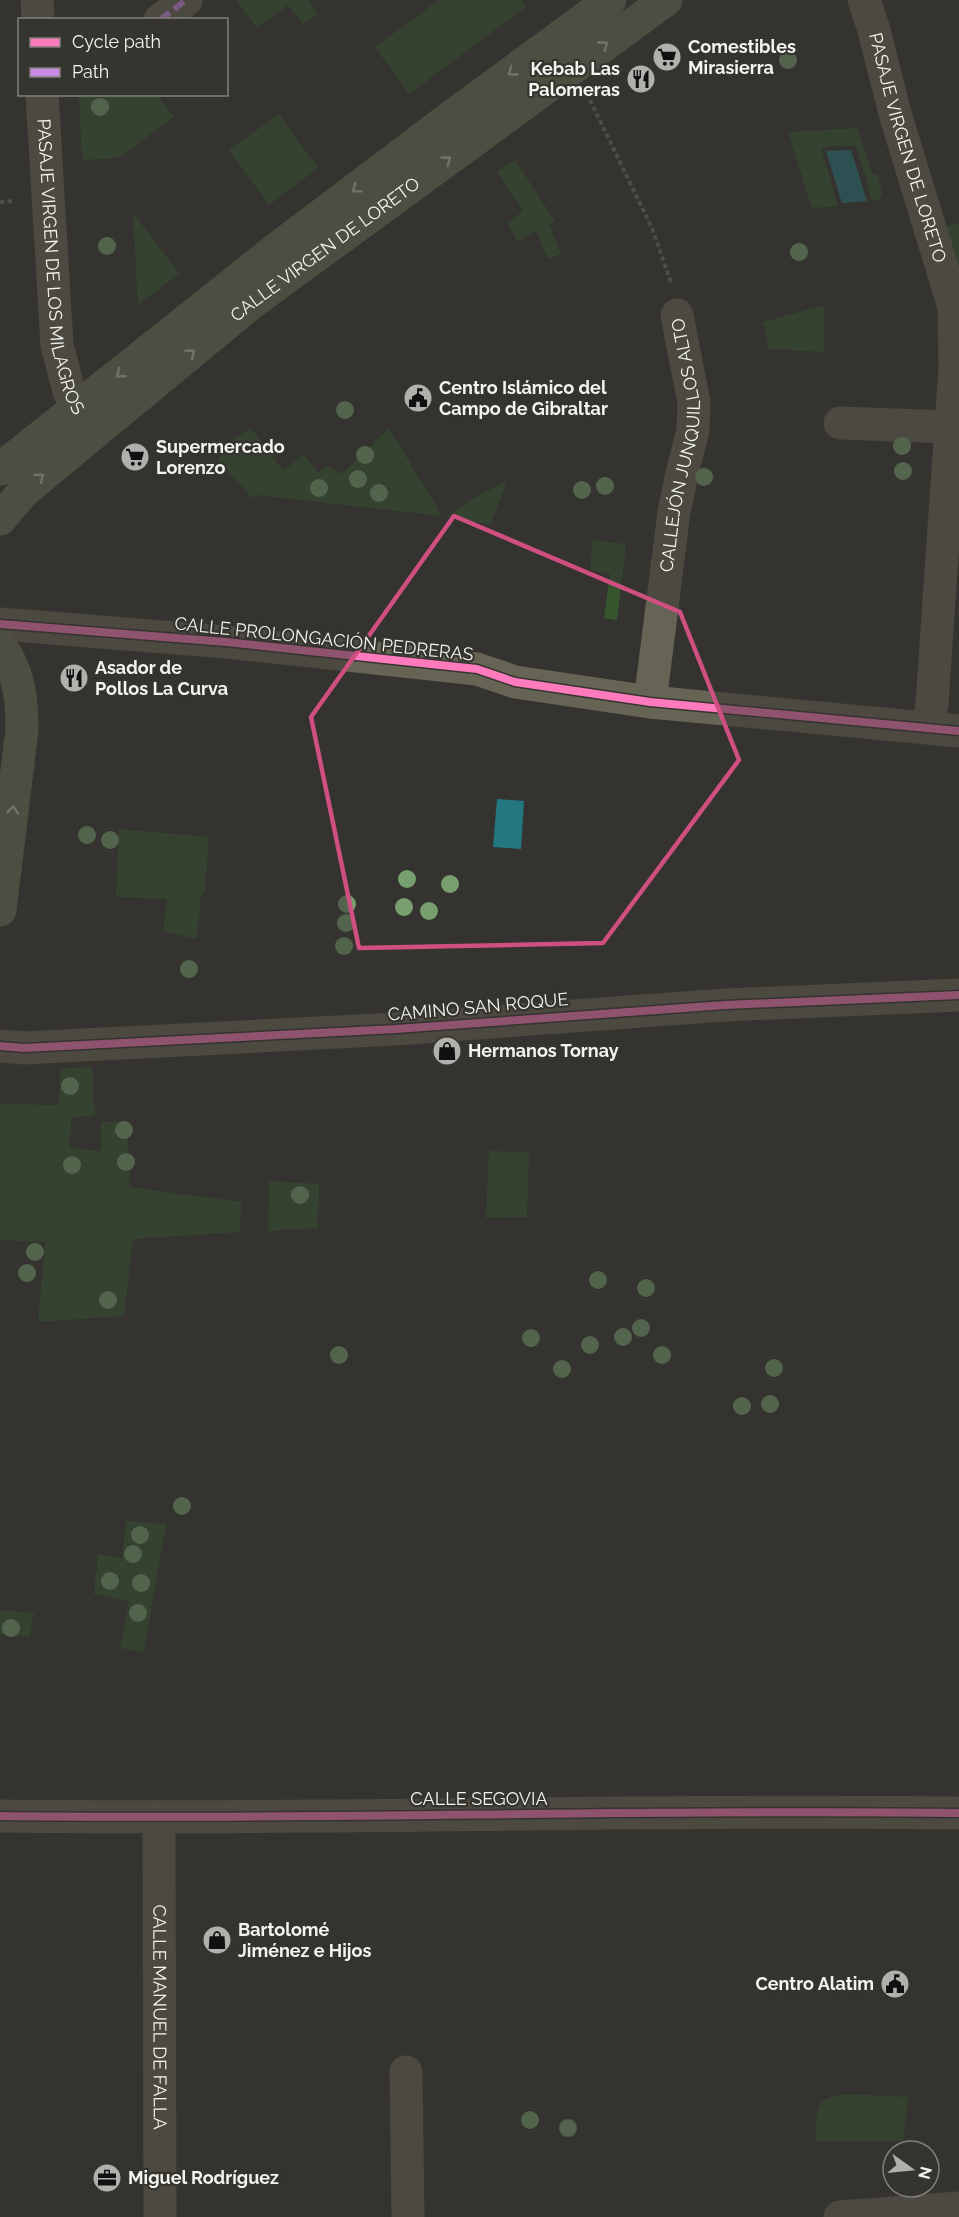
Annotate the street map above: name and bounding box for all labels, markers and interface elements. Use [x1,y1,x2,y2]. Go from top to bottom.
legend [18,18,228,96]
street label: PASAJE VIRGEN DE LORETO [865,30,951,265]
text: Cycle path [72,31,161,52]
place label: Comestibles Mirasierra [688,36,796,78]
one-way arrow [598,41,609,52]
supermarket icon: Comestibles Mirasierra [651,41,683,73]
place label: Kebab Las Palomeras [528,58,620,100]
text: Path [72,61,109,82]
restaurant icon: Kebab Las Palomeras [625,63,657,95]
one-way arrow [508,65,519,76]
street label: PASAJE VIRGEN DE LOS MILAGROS [33,118,89,418]
one-way arrow [441,157,452,168]
street label: CALLE VIRGEN DE LORETO [226,173,424,326]
one-way arrow [352,181,363,192]
street label: CALLEJÓN JUNQUILLOS ALTO [656,316,704,573]
one-way arrow [184,350,195,361]
one-way arrow [116,366,127,377]
place label: Centro Islámico del Campo de Gibraltar [439,377,608,419]
public building icon: Centro Islámico del Campo de Gibraltar [402,382,434,414]
place label: Supermercado Lorenzo [156,436,285,478]
supermarket icon: Supermercado Lorenzo [119,441,151,473]
one-way arrow [33,473,44,484]
street label: CALLE PROLONGACIÓN PEDRERAS [174,611,475,665]
place label: Asador de Pollos La Curva [95,657,228,699]
restaurant icon: Asador de Pollos La Curva [58,662,90,694]
one-way arrow [6,805,19,815]
street label: CAMINO SAN ROQUE [387,988,569,1025]
shop icon: Hermanos Tornay [431,1035,463,1067]
place label: Hermanos Tornay [468,1040,619,1061]
street label: CALLE SEGOVIA [410,1788,548,1809]
street label: CALLE MANUEL DE FALLA [149,1904,171,2130]
place label: Bartolomé Jiménez e Hijos [238,1919,371,1961]
shop icon: Bartolomé Jiménez e Hijos [201,1924,233,1956]
public building icon: Centro Alatim [879,1968,911,2000]
place label: Centro Alatim [755,1973,874,1994]
north arrow [881,2139,941,2199]
office icon: Miguel Rodríguez [91,2162,123,2194]
text: N [914,2164,936,2181]
place label: Miguel Rodríguez [128,2167,279,2188]

